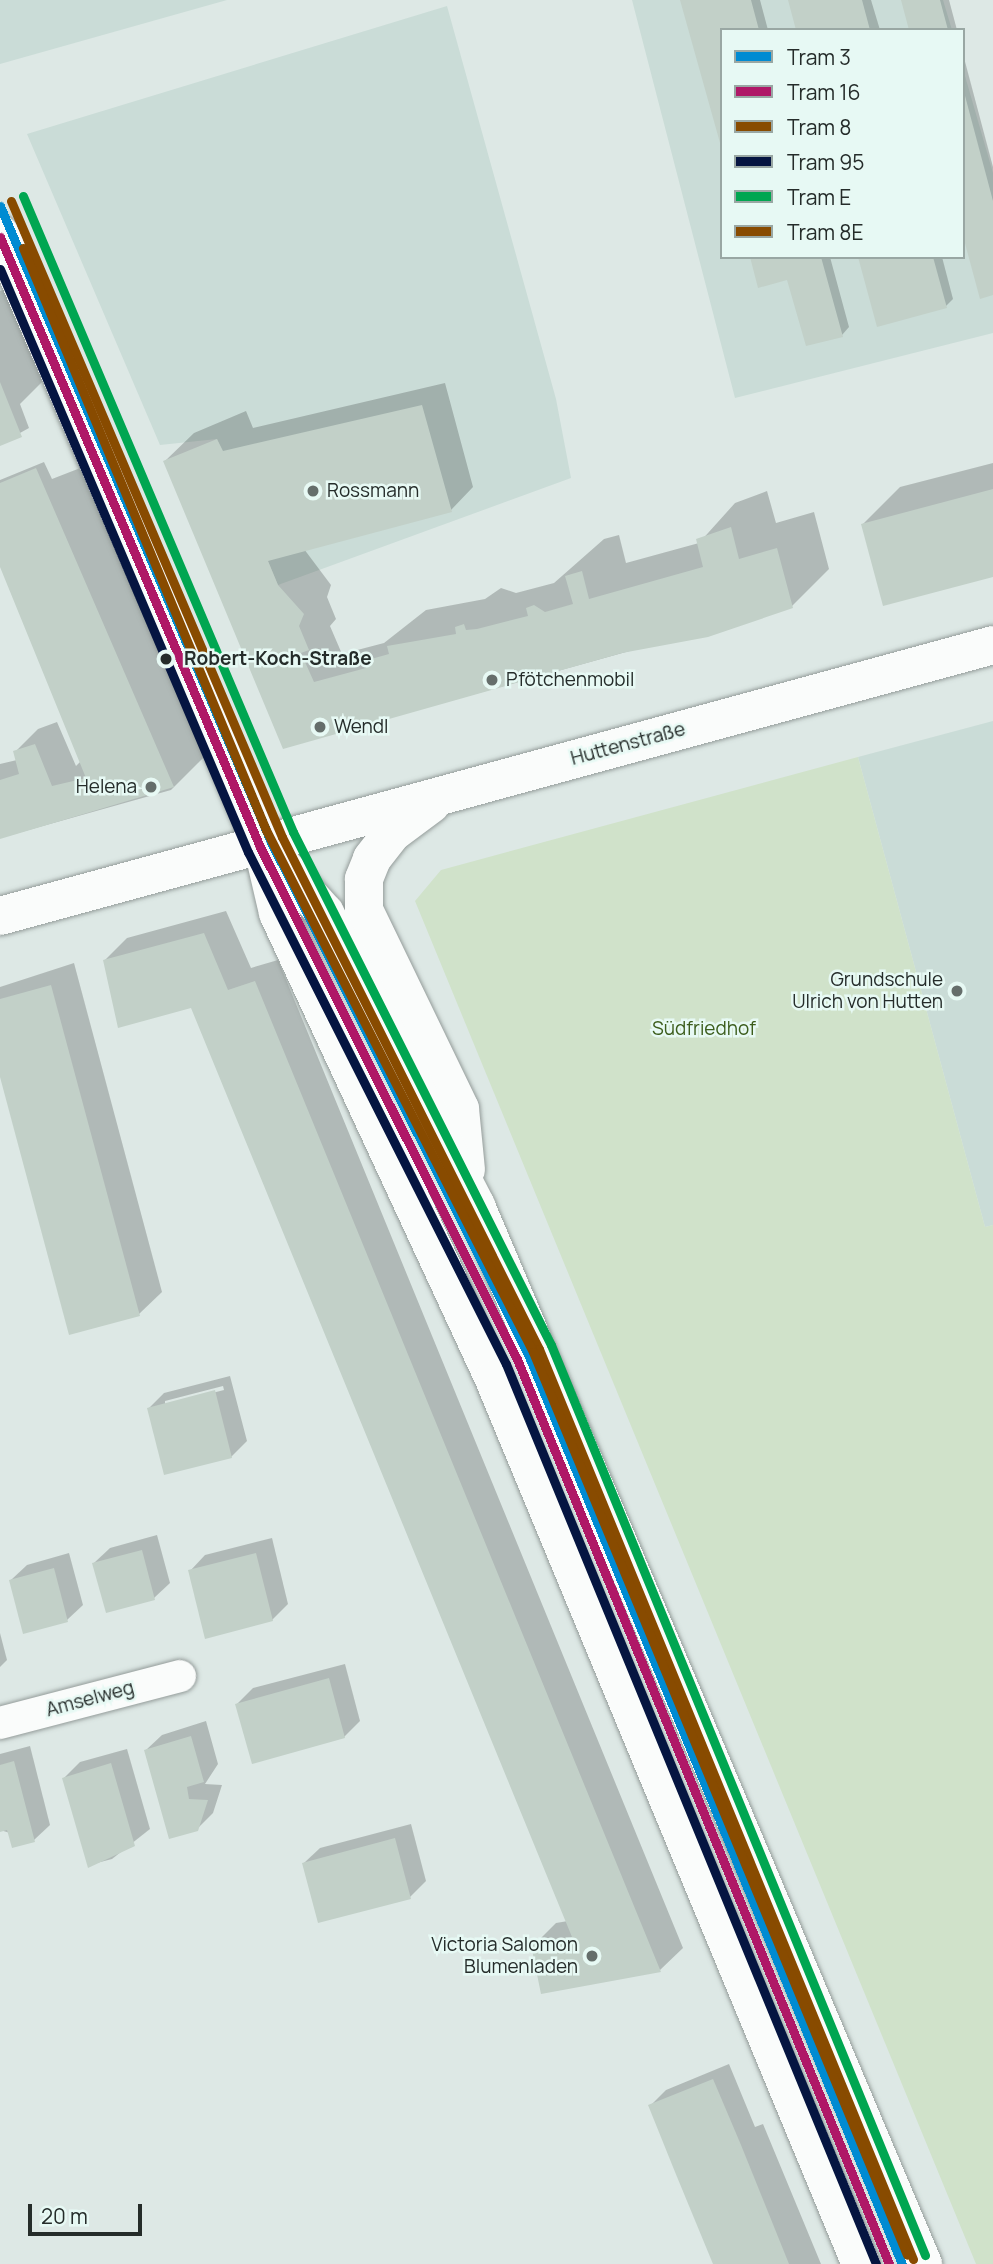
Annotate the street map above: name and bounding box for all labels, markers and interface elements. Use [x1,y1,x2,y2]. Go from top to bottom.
legend [720,28,965,259]
text: Tram 3 [787,43,851,71]
text: Tram 16 [787,78,861,106]
text: Tram 8 [787,113,852,141]
text: Tram 95 [787,148,864,176]
text: Tram E [787,183,851,211]
text: Tram 8E [787,218,863,246]
place label: Rossmann [327,480,419,502]
marker: Rossmann [305,483,321,499]
marker: Robert-Koch-Straße [155,648,177,670]
place label: Robert-Koch-Straße [184,648,372,670]
place label: Pfötchenmobil [506,669,634,691]
marker: Pfötchenmobil [484,672,500,688]
place label: Wendl [334,716,388,738]
street label: Huttenstraße [568,718,688,770]
marker: Wendl [312,719,328,735]
place label: Helena [76,776,137,798]
marker: Helena [143,779,159,795]
place label: Grundschule Ulrich von Hutten [792,969,943,1013]
marker: Grundschule Ulrich von Hutten [949,983,965,999]
park label: Südfriedhof [652,1018,756,1040]
street label: Amselweg [43,1676,137,1722]
place label: Victoria Salomon Blumenladen [431,1934,578,1978]
marker: Victoria Salomon Blumenladen [584,1948,600,1964]
scale bar [32,2190,145,2234]
text: 20 m [41,2202,88,2230]

